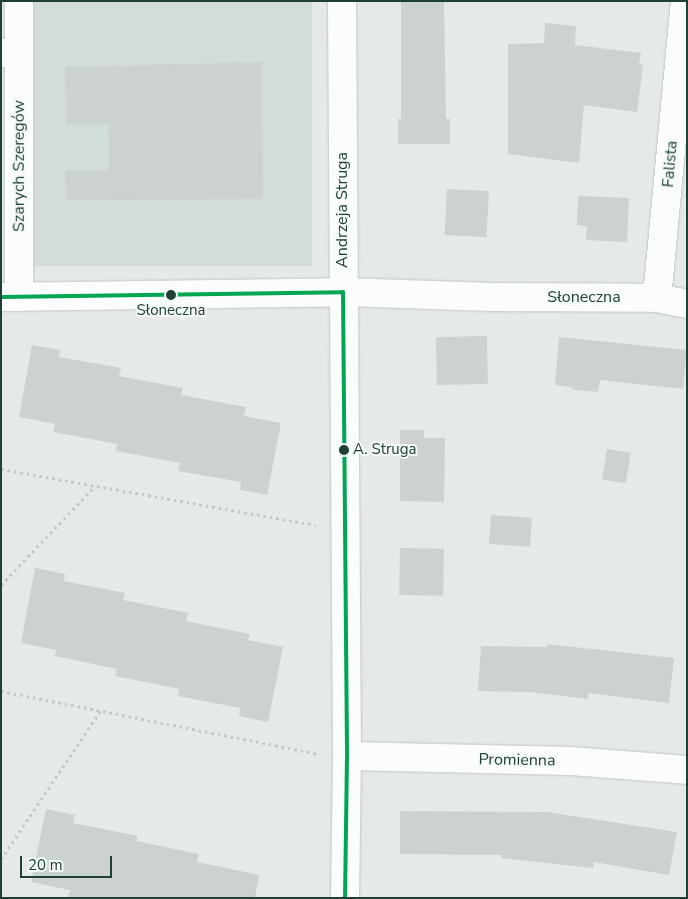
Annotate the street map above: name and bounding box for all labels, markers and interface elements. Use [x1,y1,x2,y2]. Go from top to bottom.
street label: Szarych Szeregów [9,100,29,232]
street label: Falista [658,140,682,188]
street label: Andrzeja Struga [332,152,352,268]
street label: Słoneczna [547,287,621,307]
marker: Słoneczna [166,290,176,300]
place label: Słoneczna [137,302,205,320]
place label: A. Struga [353,441,416,459]
marker: A. Struga [339,445,349,455]
street label: Promienna [478,750,556,770]
scale bar [22,846,115,878]
text: 20 m [28,855,63,875]

